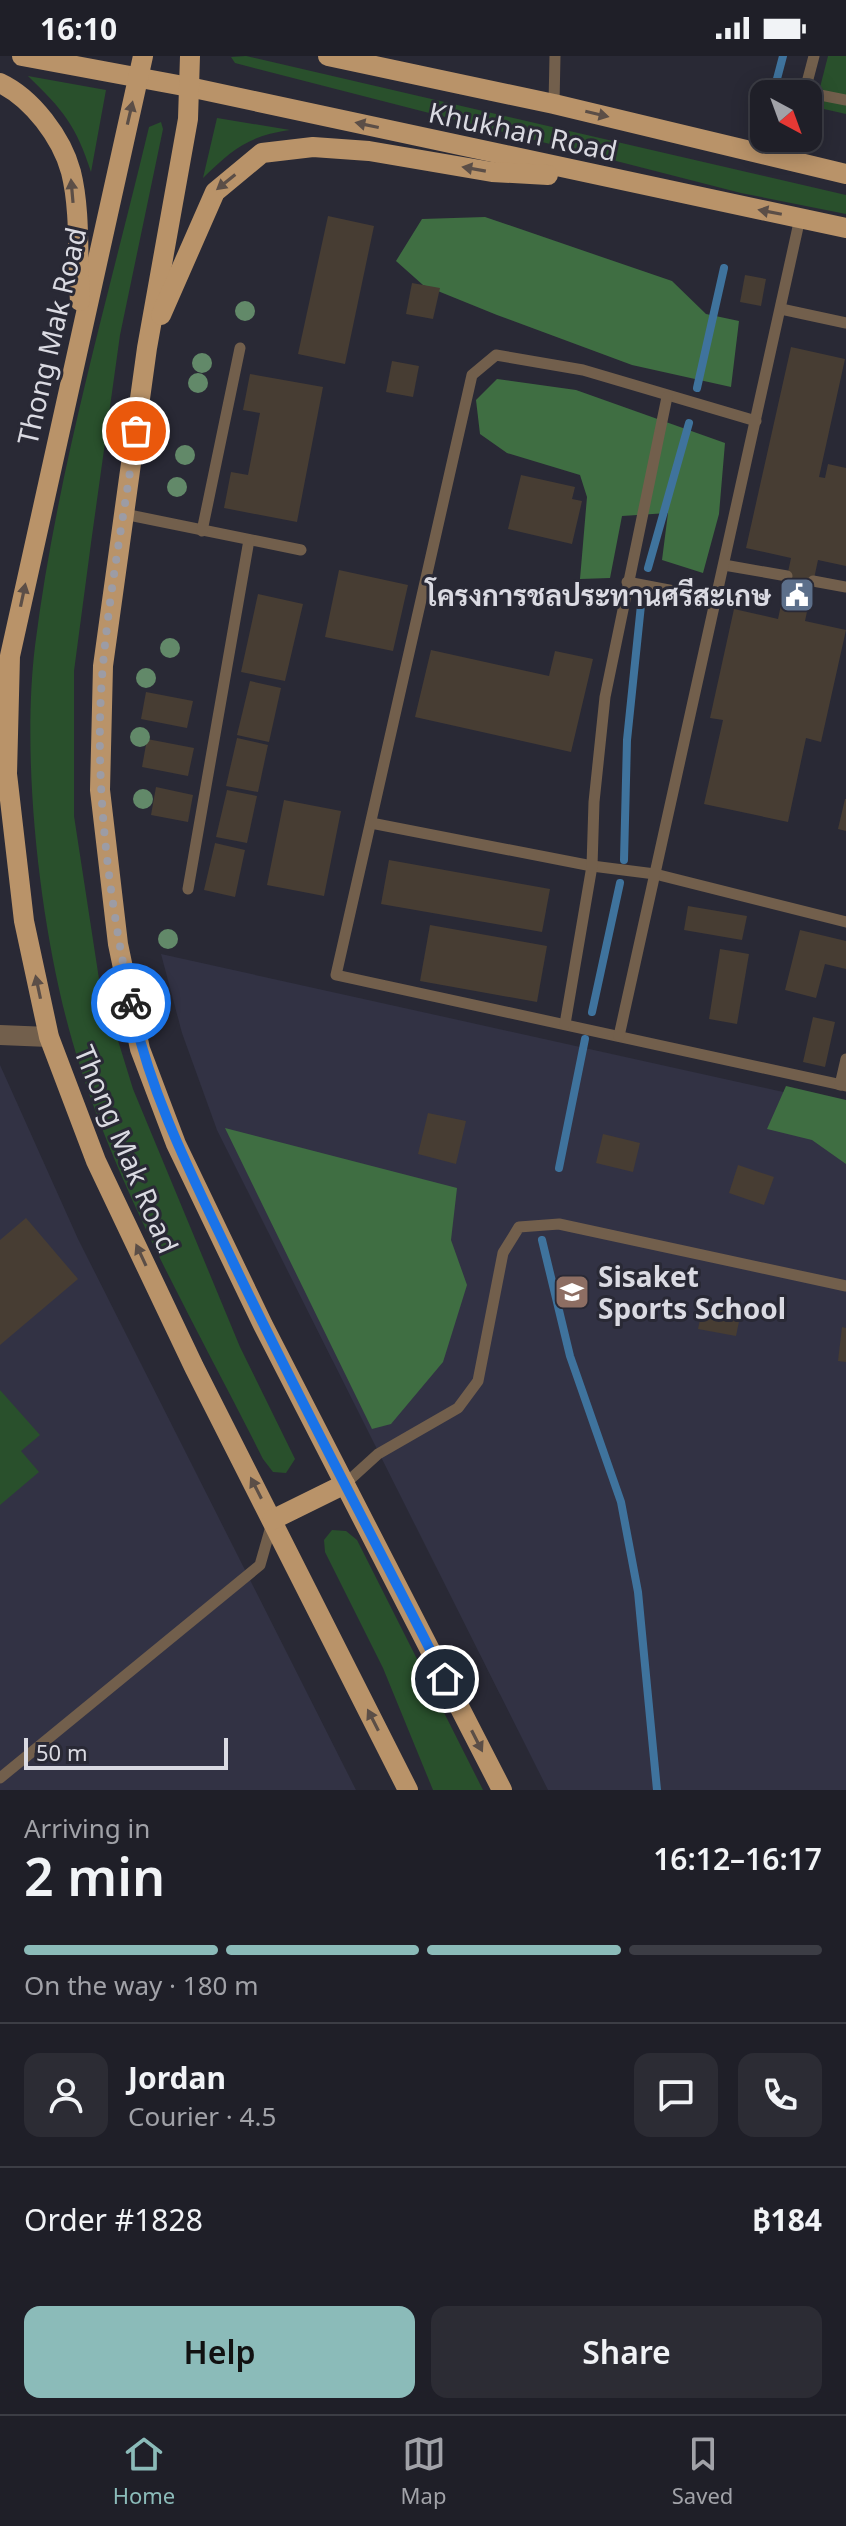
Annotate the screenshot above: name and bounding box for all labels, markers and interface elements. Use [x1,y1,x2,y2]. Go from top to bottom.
text: 16:10 [40,8,117,49]
north arrow [750,80,822,152]
map controls [750,80,822,152]
street label: Khukhan Road [425,92,621,170]
one-way arrow [125,100,137,125]
one-way arrow [585,108,610,121]
one-way arrow [355,118,380,131]
one-way arrow [461,162,486,174]
one-way arrow [216,173,236,190]
one-way arrow [66,178,79,203]
one-way arrow [757,205,782,218]
street label: Thong Mak Road [7,223,95,449]
pin [102,397,170,465]
icon: bag [114,409,158,453]
place label: โครงการชลประทานศรีสะเกษ [424,576,772,614]
public building icon: โครงการชลประทานศรีสะเกษ [778,576,816,614]
one-way arrow [17,582,30,607]
courier [91,963,171,1043]
one-way arrow [31,974,44,999]
icon: bike [109,981,153,1025]
street label: Thong Mak Road [66,1039,188,1259]
one-way arrow [134,1244,147,1267]
place label: Sisaket Sports School [598,1257,786,1327]
school or university icon: Sisaket Sports School [553,1273,591,1311]
one-way arrow [249,1477,263,1500]
pin [411,1645,479,1713]
icon: home [423,1657,467,1701]
one-way arrow [366,1709,380,1732]
one-way arrow [471,1730,484,1753]
scale bar [24,1734,228,1770]
text: 50 m [36,1737,87,1767]
text: Arriving in [24,1810,150,1846]
text: 16:12–16:17 [653,1838,822,1879]
text: 2 min [24,1840,165,1911]
text: On the way · 180 m [24,1967,258,2003]
button: person [24,2053,108,2137]
button: chat [634,2053,718,2137]
button: phone [738,2053,822,2137]
text: Jordan [128,2057,226,2098]
text: Courier · 4.5 [128,2098,276,2134]
text: Order #1828 [24,2199,203,2240]
text: ฿184 [752,2199,822,2240]
button: Help [24,2306,415,2398]
button: Share [431,2306,822,2398]
tab: Home [113,2432,175,2510]
tab: Map [401,2432,446,2510]
tab: Saved [672,2432,733,2510]

